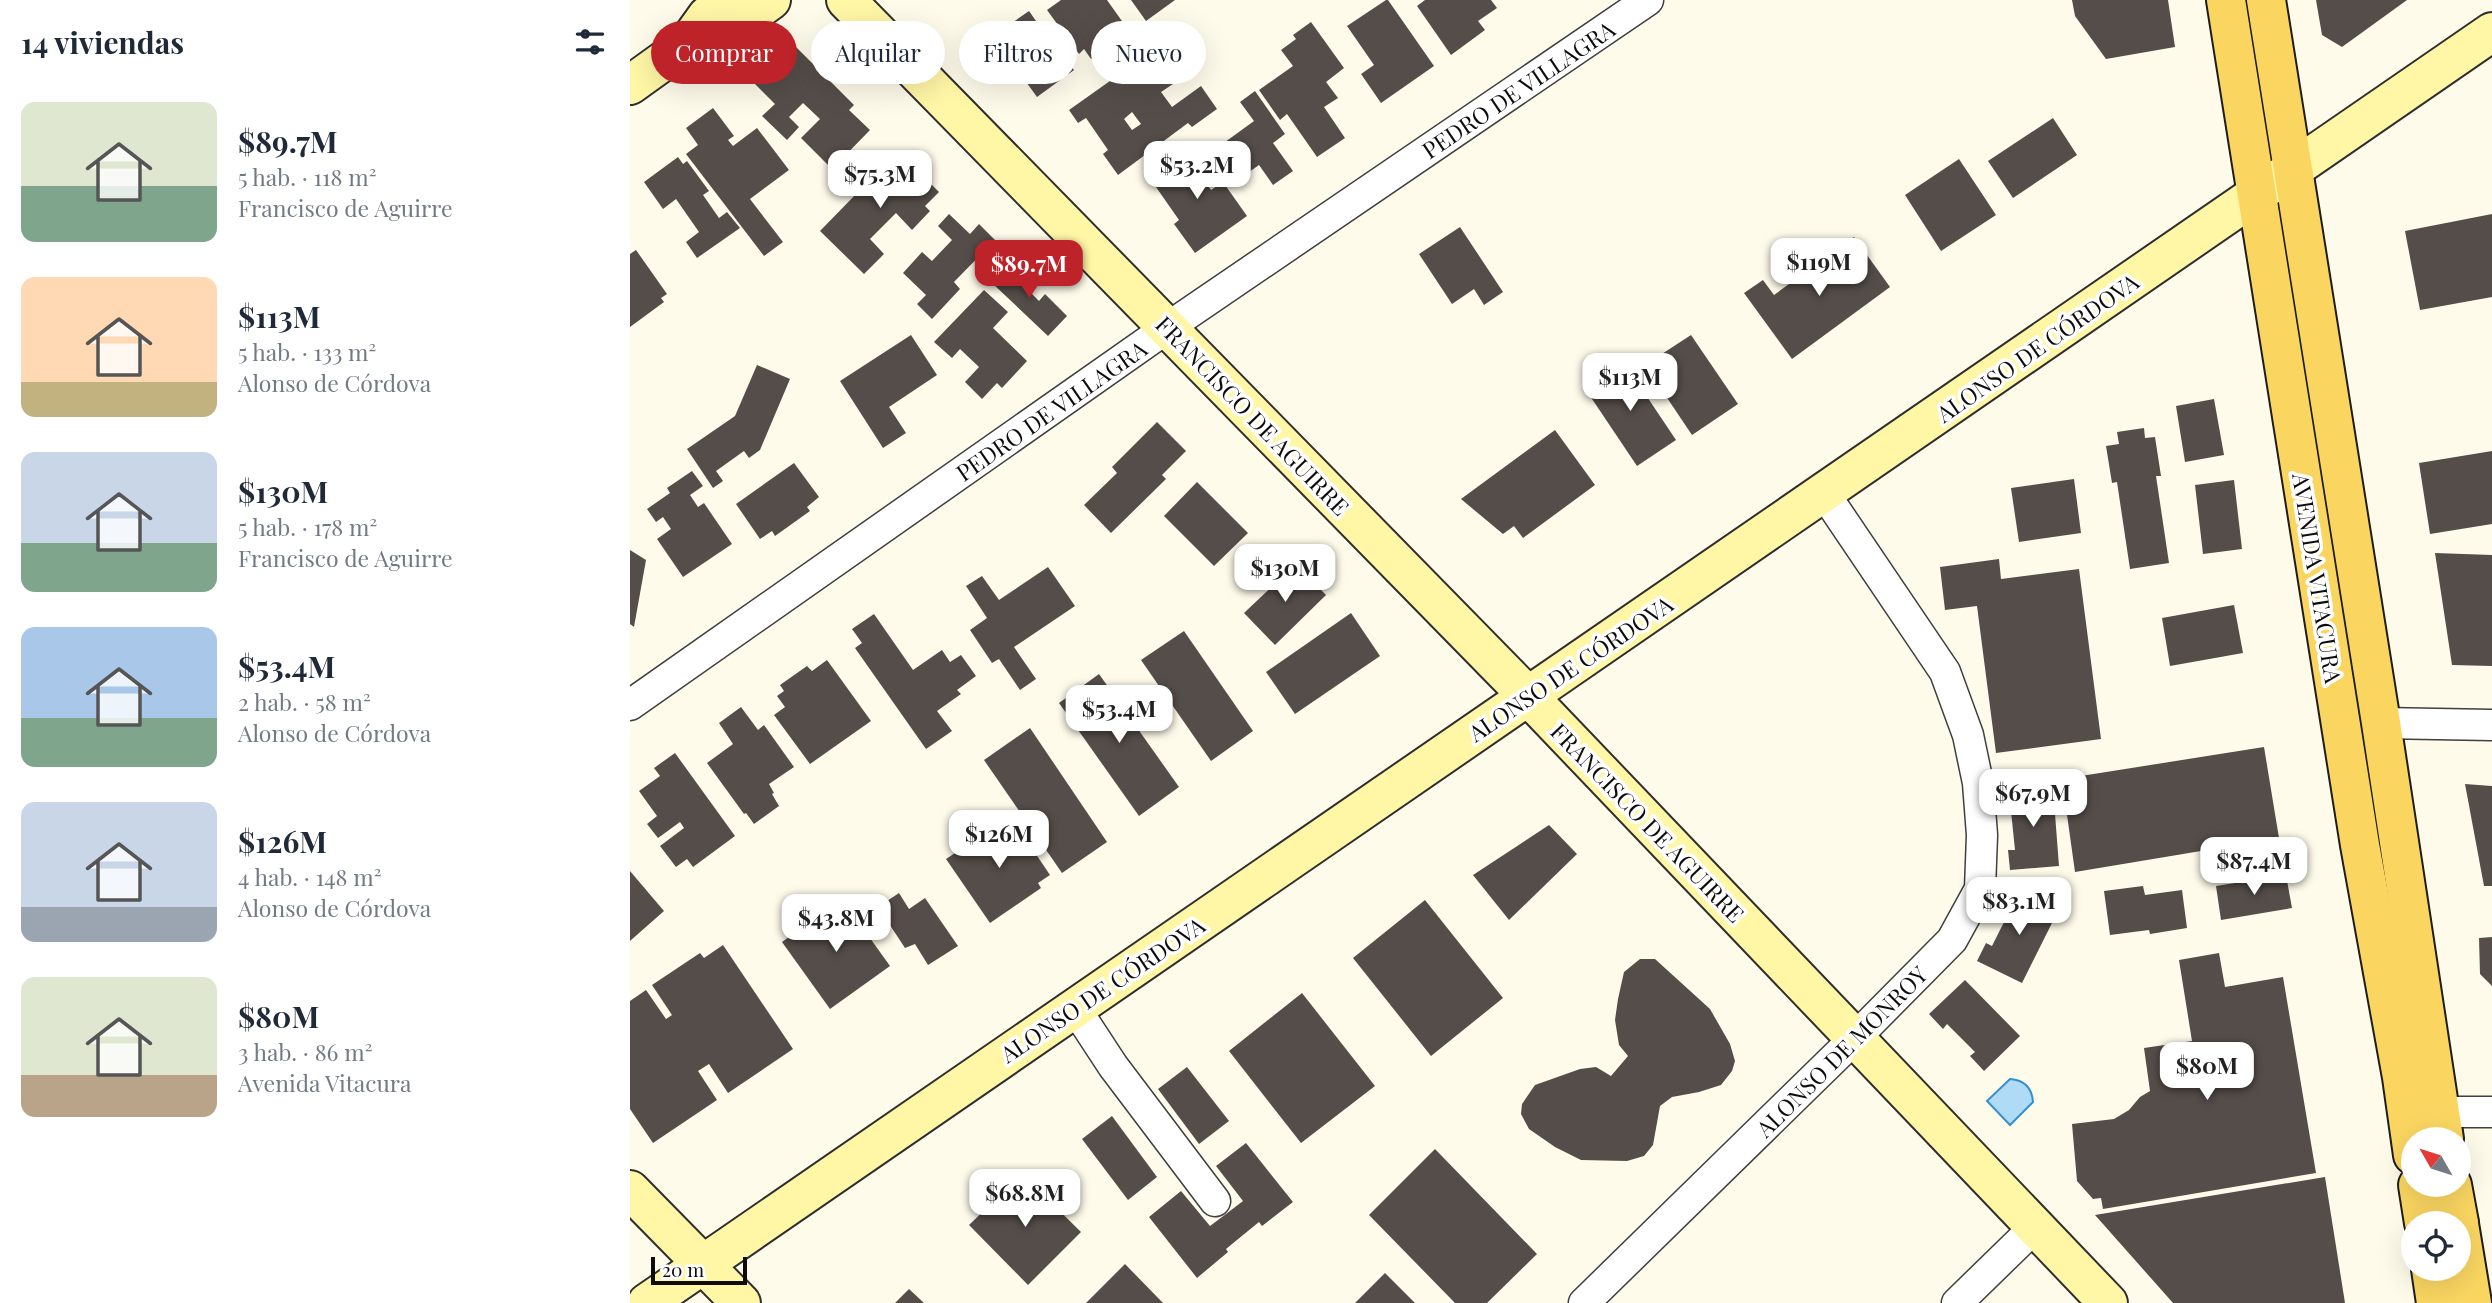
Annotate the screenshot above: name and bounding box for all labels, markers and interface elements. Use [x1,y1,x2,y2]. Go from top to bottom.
street label: PEDRO DE VILLAGRA [1416,13,1621,165]
chip: Comprar [651,21,797,84]
chip: Alquilar [811,21,945,84]
chip: Filtros [959,21,1077,84]
chip: Nuevo [1091,21,1206,84]
text: 14 viviendas [21,22,184,62]
icon: filters [571,23,609,61]
text: $89.7M [238,121,338,161]
icon: home [77,130,161,214]
pin: $53.2M [1140,142,1254,201]
text: $53.2M [1160,148,1234,179]
pin: $75.3M [823,150,937,210]
text: $75.3M [844,157,916,188]
text: 5 hab. · 118 m² [238,161,376,192]
text: Francisco de Aguirre [238,192,453,223]
pin: $119M [1770,238,1868,298]
pin: $89.7M [972,240,1086,300]
text: $119M [1787,245,1851,276]
text: $89.7M [991,247,1067,278]
street label: ALONSO DE CÓRDOVA [1929,265,2145,429]
text: $113M [238,296,320,336]
icon: home [77,305,161,389]
street label: FRANCISCO DE AGUIRRE [1150,309,1356,521]
street label: PEDRO DE VILLAGRA [950,332,1153,488]
text: 5 hab. · 133 m² [238,336,376,367]
pin: $113M [1581,354,1679,413]
text: $113M [1598,360,1662,391]
text: Alonso de Córdova [238,367,431,398]
street label: AVENIDA VITACURA [2286,470,2350,686]
text: $130M [238,471,328,511]
icon: home [77,480,161,564]
text: 5 hab. · 178 m² [238,511,377,542]
text: Francisco de Aguirre [238,542,453,573]
pin: $130M [1236,544,1334,604]
text: $130M [1250,551,1320,582]
street label: ALONSO DE CÓRDOVA [1461,588,1679,749]
text: $53.4M [238,646,335,686]
icon: home [77,655,161,739]
text: 2 hab. · 58 m² [238,686,371,717]
pin: $53.4M [1062,686,1176,745]
text: $53.4M [1082,692,1156,723]
street label: FRANCISCO DE AGUIRRE [1545,716,1751,928]
text: Alonso de Córdova [238,717,431,748]
pin: $67.9M [1976,770,2090,829]
text: $67.9M [1995,776,2071,807]
pin: $126M [950,810,1048,870]
text: $126M [965,817,1033,848]
text: $126M [238,821,327,861]
icon: home [77,830,161,914]
pin: $87.4M [2197,838,2311,897]
text: $87.4M [2216,844,2292,875]
text: 4 hab. · 148 m² [238,861,381,892]
pin: $83.1M [1962,878,2076,937]
text: $83.1M [1982,884,2056,915]
text: Alonso de Córdova [238,892,431,923]
pin: $43.8M [779,894,893,954]
text: $43.8M [798,901,874,932]
street label: ALONSO DE CÓRDOVA [993,909,1211,1070]
street label: ALONSO DE MONROY [1748,958,1934,1144]
text: $80M [238,996,319,1036]
icon: home [77,1005,161,1089]
text: 3 hab. · 86 m² [238,1036,372,1067]
pin: $80M [2166,1042,2248,1102]
text: $80M [2176,1049,2238,1080]
text: Avenida Vitacura [238,1067,412,1098]
north arrow [2401,1127,2471,1197]
map controls [2401,1127,2471,1281]
pin: $68.8M [968,1170,1082,1229]
text: $68.8M [985,1176,1065,1207]
button: locate [2401,1211,2471,1281]
scale bar [651,1254,747,1286]
text: 20 m [662,1256,704,1282]

